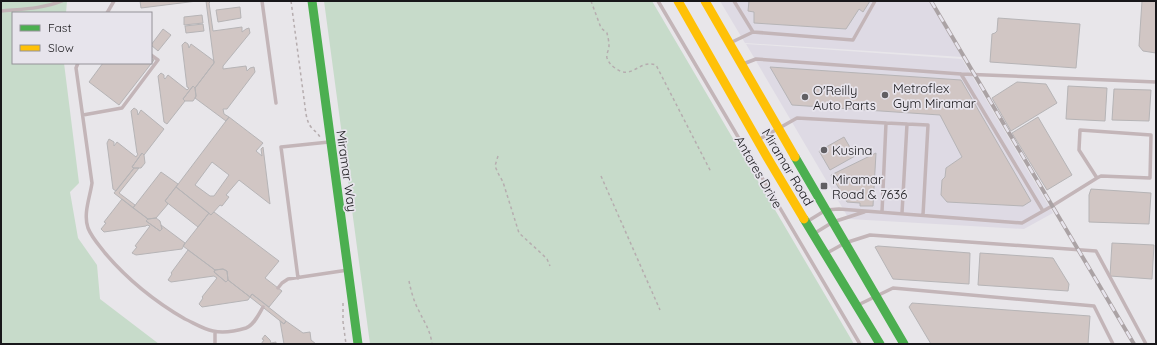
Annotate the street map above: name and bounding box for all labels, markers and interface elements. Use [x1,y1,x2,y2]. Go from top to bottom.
legend [12,12,152,64]
text: Fast [48,20,72,35]
text: Slow [48,40,74,55]
place label: Metroflex Gym Miramar [893,80,976,111]
place label: O'Reilly Auto Parts [813,82,876,113]
marker: Metroflex Gym Miramar [880,90,890,100]
marker: O'Reilly Auto Parts [800,92,810,102]
street label: Miramar Road [759,126,817,208]
street label: Miramar Way [333,129,361,213]
street label: Antares Drive [732,133,786,211]
place label: Kusina [832,142,872,158]
marker: Kusina [819,145,829,155]
place label: Miramar Road & 7636 [832,171,907,202]
marker: Miramar Road & 7636 [819,181,829,191]

